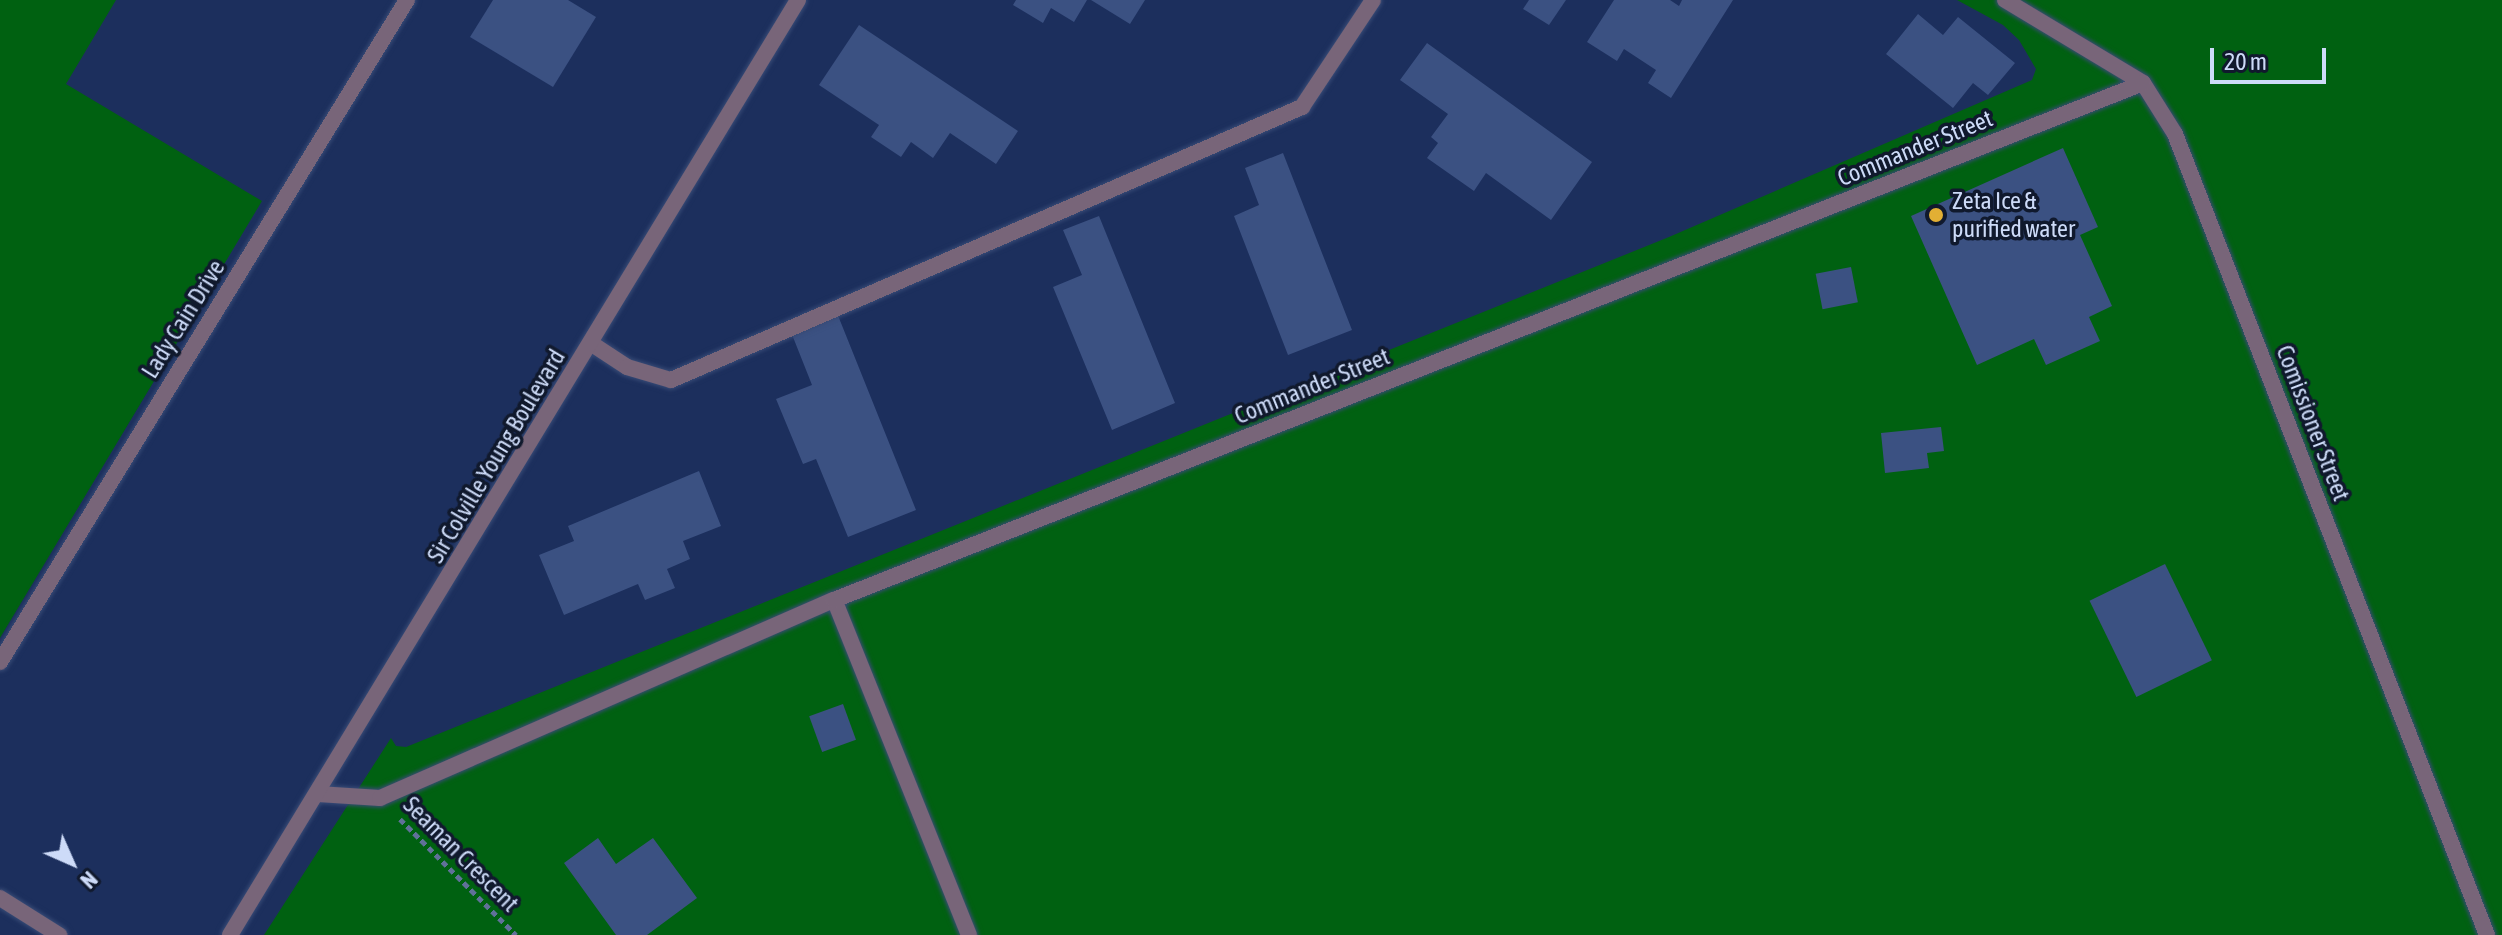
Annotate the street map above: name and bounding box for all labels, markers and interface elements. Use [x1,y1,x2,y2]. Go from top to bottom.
scale bar [2214,32,2330,82]
text: 20 m [2224,48,2267,75]
street label: Commander Street [1833,104,1997,192]
place label: Zeta Ice & purified water [1952,187,2075,243]
marker: Zeta Ice & purified water [1927,206,1945,224]
street label: Lady Cain Drive [135,255,231,383]
street label: Comissioner Street [2270,341,2356,505]
street label: Commander Street [1230,342,1394,430]
street label: Sir Colville Young Boulevard [421,344,571,568]
street label: Seaman Crescent [397,790,525,918]
north arrow [32,823,112,903]
text: N [75,866,103,894]

